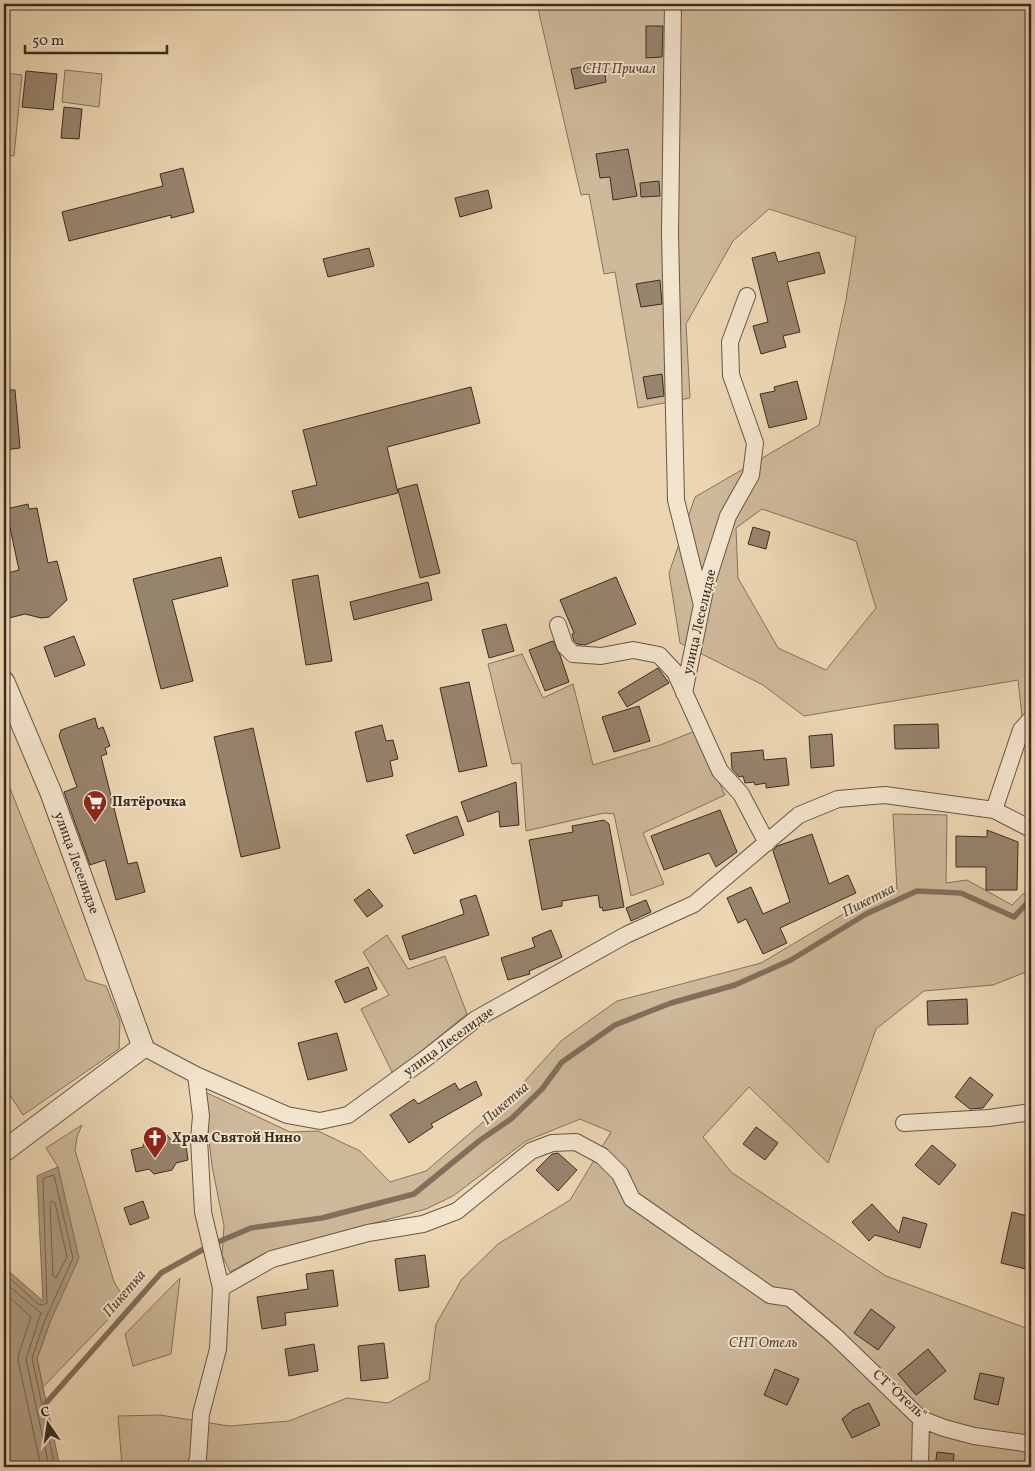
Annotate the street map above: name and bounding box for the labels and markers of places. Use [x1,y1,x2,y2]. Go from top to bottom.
supermarket icon: Пятёрочка [82,789,108,823]
place label: Пятёрочка [112,793,187,812]
church icon: Храм Святой Нино [142,1125,168,1159]
place label: Храм Святой Нино [172,1129,301,1148]

